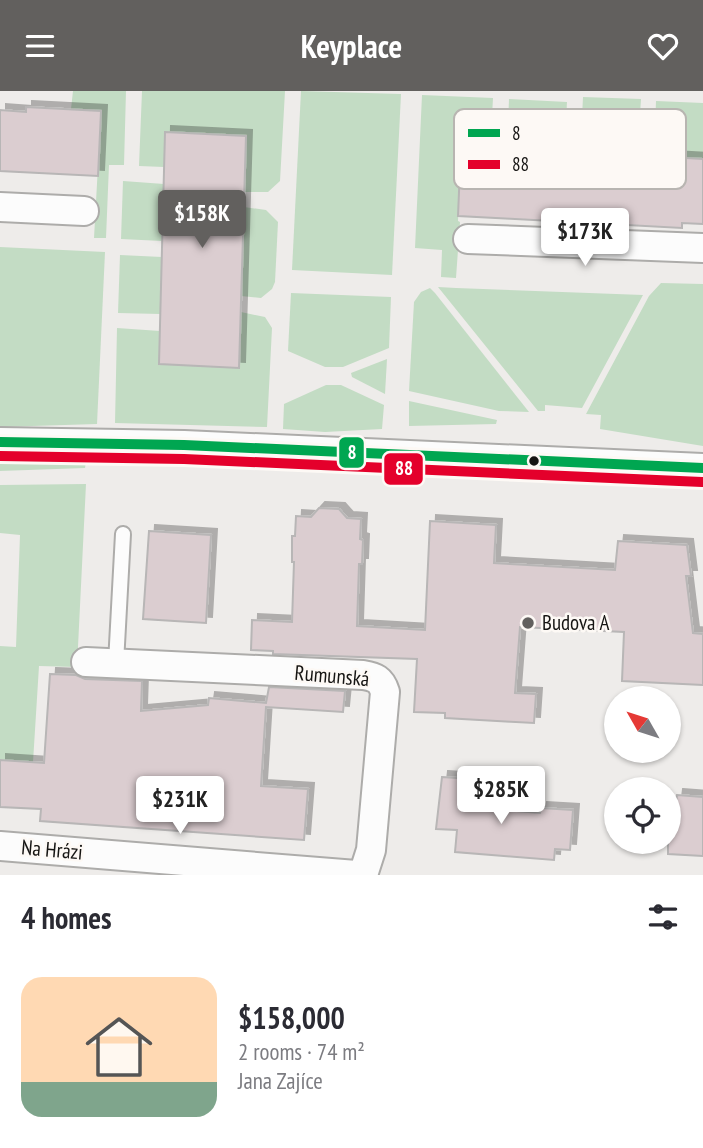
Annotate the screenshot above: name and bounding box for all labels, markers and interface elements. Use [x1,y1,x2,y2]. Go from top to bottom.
text: Keyplace [301,25,402,67]
icon: menu [21,27,59,65]
icon: heart [644,27,682,65]
legend [454,109,686,189]
text: 8 [512,121,521,145]
text: 88 [512,152,529,176]
pin: $158K [153,191,251,250]
text: $158K [174,198,230,227]
pin: $173K [536,209,634,268]
text: $173K [557,216,613,245]
line badge: 8 [338,436,365,469]
text: 8 [347,440,357,464]
line badge: 88 [383,452,424,486]
unlabelled marker [527,454,541,468]
text: 88 [395,456,413,480]
place label: Budova A [542,609,609,636]
marker: Budova A [520,615,536,631]
street label: Rumunská [294,659,370,692]
north arrow [604,686,681,763]
map controls [604,686,681,854]
pin: $285K [452,767,550,826]
text: $285K [473,774,529,803]
pin: $231K [131,777,229,836]
button: locate [604,777,681,854]
text: $231K [152,784,208,813]
street label: Na Hrázi [20,833,84,866]
text: 4 homes [21,898,112,937]
icon: filters [644,898,682,936]
text: $158,000 [238,998,345,1037]
icon: home [77,1005,161,1089]
text: 2 rooms · 74 m² [238,1037,365,1066]
text: Jana Zajíce [238,1066,323,1095]

